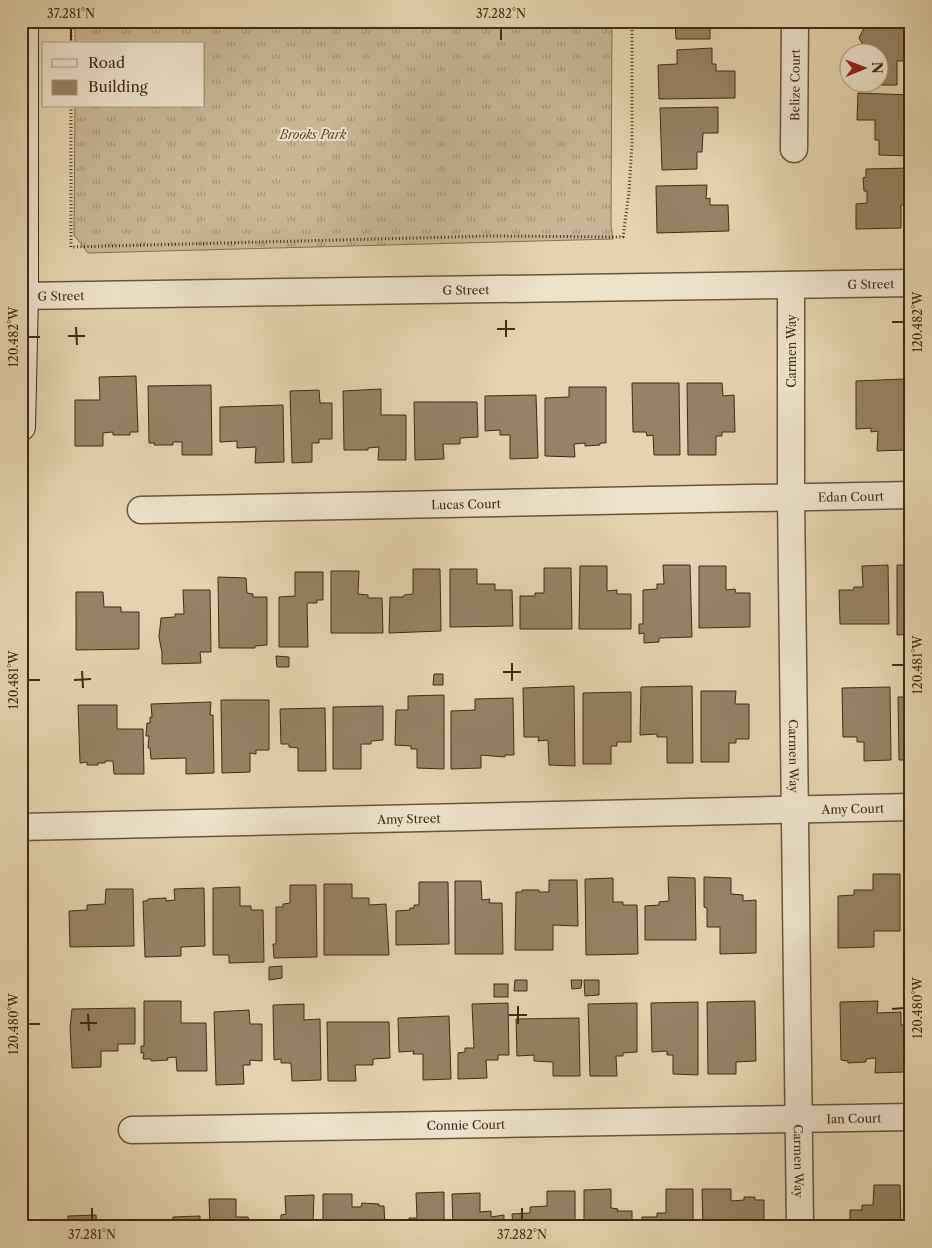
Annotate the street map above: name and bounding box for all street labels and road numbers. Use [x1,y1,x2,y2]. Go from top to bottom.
street label: Belize Court [787,48,802,121]
street label: G Street [847,276,895,291]
street label: G Street [442,282,490,297]
street label: G Street [37,288,85,303]
street label: Carmen Way [784,314,799,388]
street label: Edan Court [818,488,885,504]
street label: Lucas Court [431,495,502,512]
street label: Carmen Way [786,719,802,793]
street label: Amy Court [820,800,885,817]
street label: Amy Street [376,810,441,827]
street label: Ian Court [826,1110,882,1126]
street label: Connie Court [427,1116,506,1133]
street label: Carmen Way [791,1124,807,1198]

